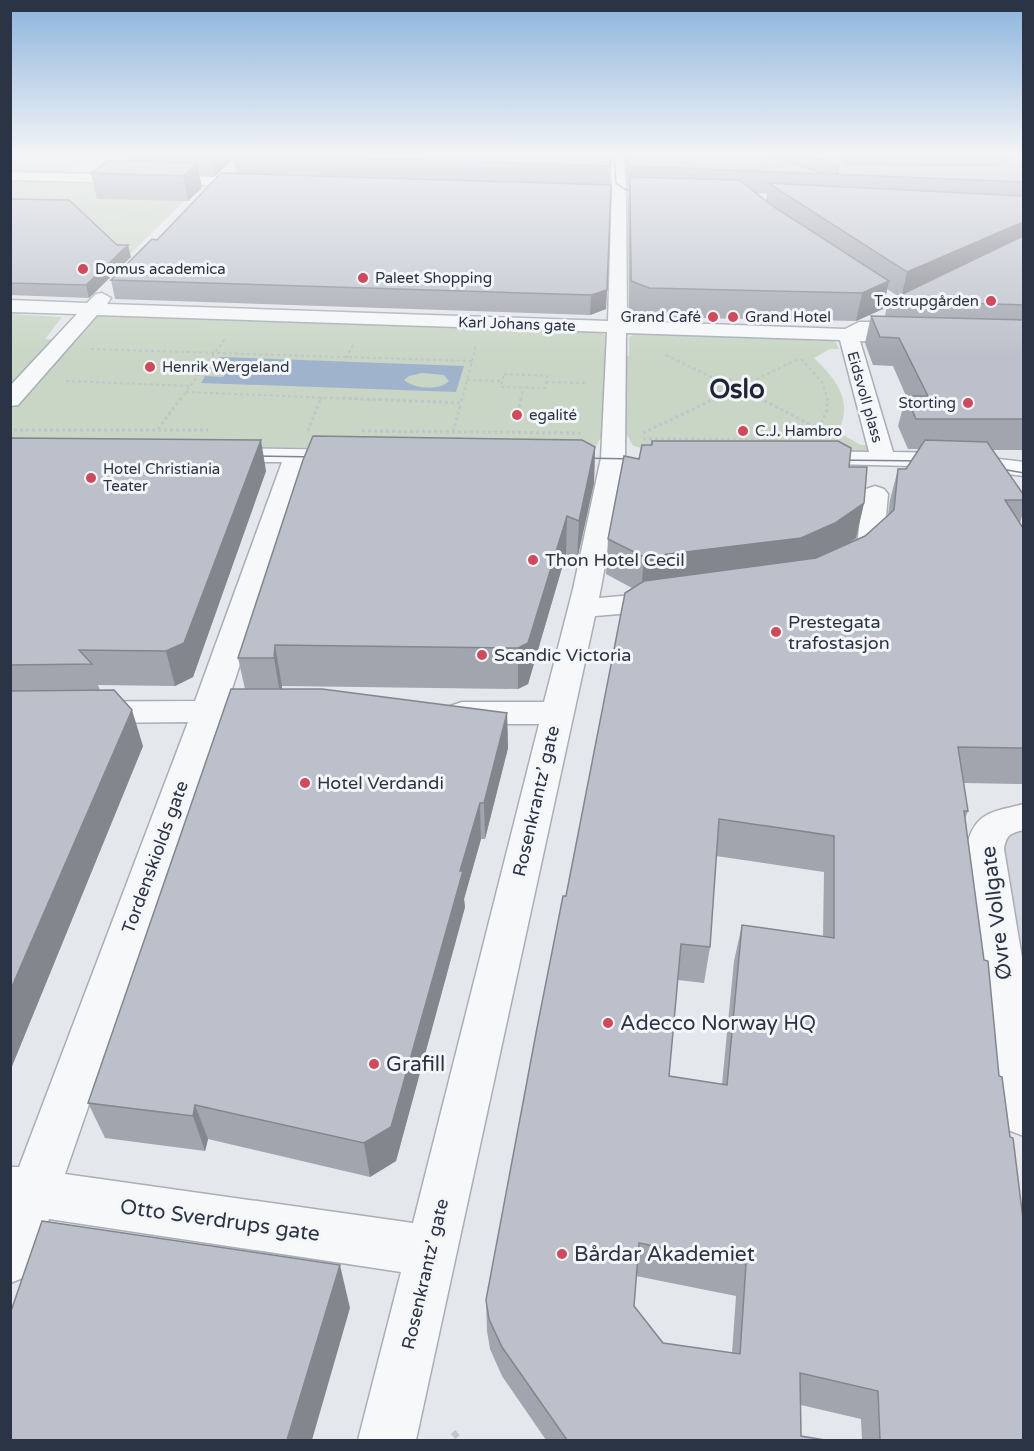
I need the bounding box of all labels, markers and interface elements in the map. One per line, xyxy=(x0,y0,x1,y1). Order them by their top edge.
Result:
place label: Domus academica xyxy=(95,260,226,278)
marker: Domus academica xyxy=(76,262,90,276)
place label: Paleet Shopping xyxy=(375,269,492,287)
marker: Paleet Shopping xyxy=(356,271,370,285)
place label: Tostrupgården xyxy=(874,292,979,310)
marker: Tostrupgården xyxy=(984,294,998,308)
place label: Grand Café xyxy=(621,308,701,326)
place label: Grand Hotel xyxy=(745,308,831,326)
marker: Grand Café xyxy=(706,310,720,324)
marker: Grand Hotel xyxy=(726,310,740,324)
street label: Karl Johans gate xyxy=(458,313,576,335)
street label: Eidsvoll plass xyxy=(843,349,887,445)
place label: Henrik Wergeland xyxy=(162,358,290,376)
marker: Henrik Wergeland xyxy=(143,360,157,374)
district label: Oslo xyxy=(709,374,765,405)
place label: Storting xyxy=(899,394,956,412)
marker: Storting xyxy=(961,396,975,410)
place label: egalité xyxy=(529,406,577,424)
marker: egalité xyxy=(510,408,524,422)
place label: C.J. Hambro xyxy=(755,422,842,440)
marker: C.J. Hambro xyxy=(736,424,750,438)
place label: Hotel Christiania Teater xyxy=(103,460,220,495)
marker: Hotel Christiania Teater xyxy=(84,471,98,485)
place label: Thon Hotel Cecil xyxy=(545,549,685,571)
marker: Thon Hotel Cecil xyxy=(526,553,540,567)
place label: Prestegata trafostasjon xyxy=(788,611,890,654)
marker: Prestegata trafostasjon xyxy=(769,625,783,639)
place label: Scandic Victoria xyxy=(494,644,631,666)
marker: Scandic Victoria xyxy=(475,648,489,662)
street label: Rosenkrantz’ gate xyxy=(508,723,564,879)
place label: Hotel Verdandi xyxy=(317,772,444,794)
marker: Hotel Verdandi xyxy=(298,776,312,790)
street label: Tordenskiolds gate xyxy=(117,778,193,936)
street label: Øvre Vollgate xyxy=(976,845,1017,981)
place label: Adecco Norway HQ xyxy=(620,1011,816,1036)
marker: Adecco Norway HQ xyxy=(601,1016,615,1030)
place label: Grafill xyxy=(386,1052,445,1077)
marker: Grafill xyxy=(367,1057,381,1071)
street label: Otto Sverdrups gate xyxy=(118,1194,322,1247)
street label: Rosenkrantz’ gate xyxy=(397,1196,453,1352)
place label: Bårdar Akademiet xyxy=(574,1242,755,1267)
marker: Bårdar Akademiet xyxy=(555,1247,569,1261)

